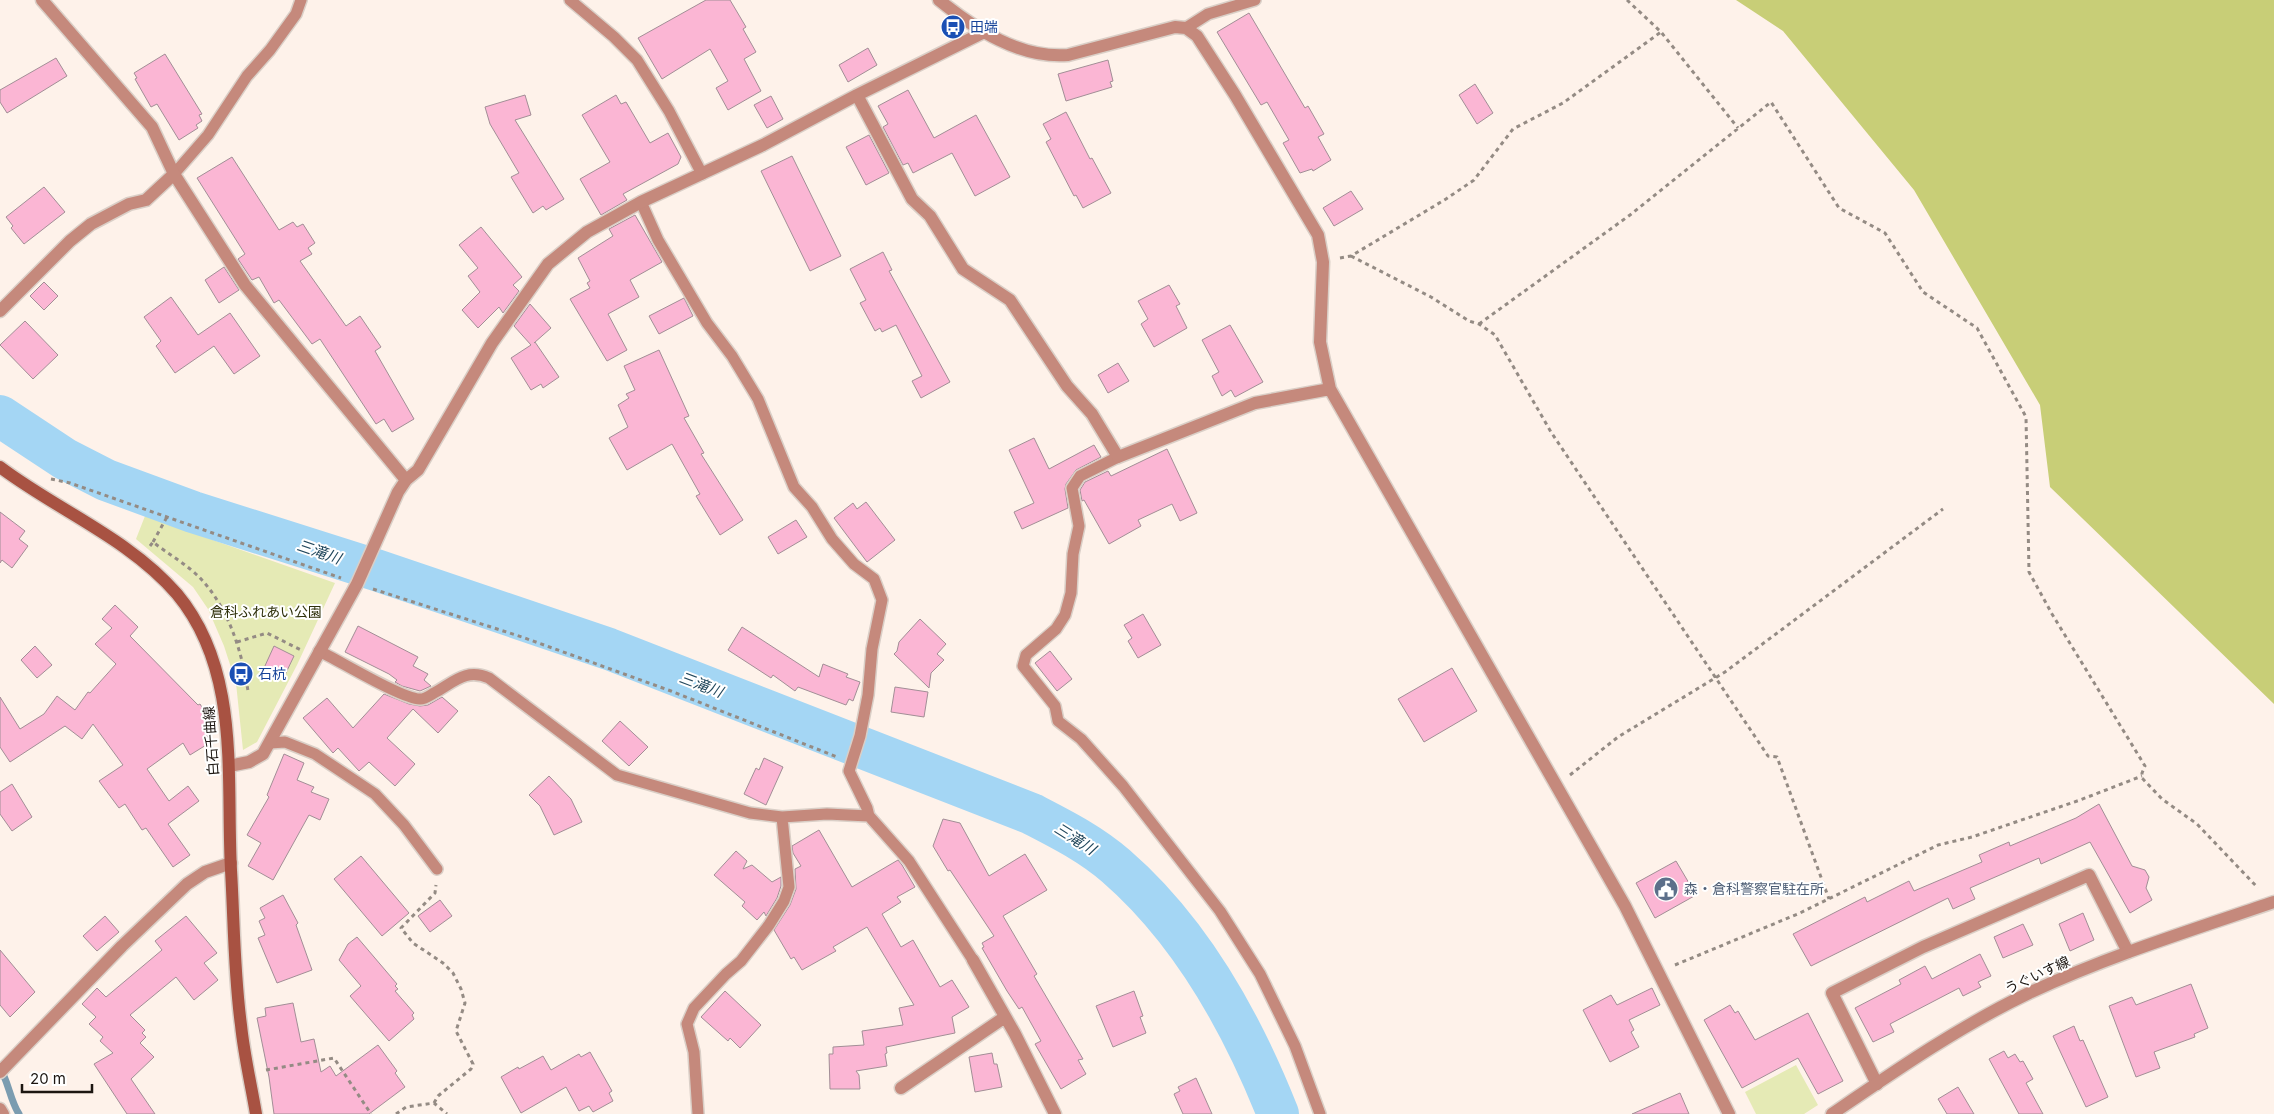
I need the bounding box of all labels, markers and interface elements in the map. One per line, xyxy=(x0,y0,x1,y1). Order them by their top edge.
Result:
bus stop icon: 田端 xyxy=(940,14,966,40)
place label: 田端 xyxy=(970,18,998,35)
water label: 三滝川 xyxy=(295,535,345,568)
park label: 倉科ふれあい公園 xyxy=(210,603,322,620)
bus stop icon: 石杭 xyxy=(228,661,254,687)
place label: 石杭 xyxy=(258,665,286,682)
water label: 三滝川 xyxy=(677,668,727,702)
street label: 白石千曲線 xyxy=(200,706,221,777)
water label: 三滝川 xyxy=(1051,819,1101,860)
public building icon: 森・倉科警察官駐在所 xyxy=(1653,876,1679,902)
place label: 森・倉科警察官駐在所 xyxy=(1684,880,1824,897)
street label: うぐいす線 xyxy=(2001,952,2072,997)
scale bar xyxy=(22,1062,92,1094)
text: 20 m xyxy=(30,1069,66,1088)

